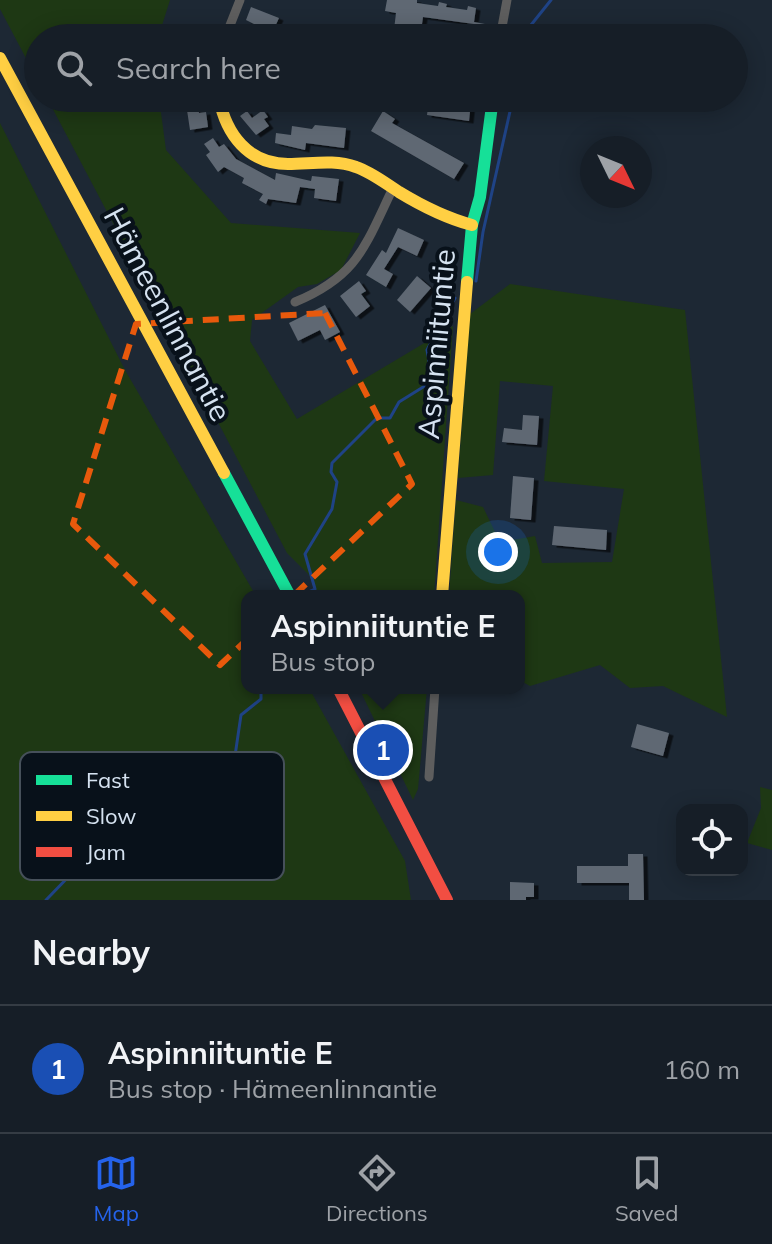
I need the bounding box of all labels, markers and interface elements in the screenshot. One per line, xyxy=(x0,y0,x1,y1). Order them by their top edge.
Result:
search box xyxy=(24,24,748,112)
icon: search xyxy=(52,46,96,90)
text: Search here xyxy=(116,49,281,87)
north arrow xyxy=(580,136,652,208)
street label: Hämeenlinnantie xyxy=(96,201,240,427)
street label: Aspinniituntie xyxy=(409,247,463,441)
your location xyxy=(478,532,518,572)
popup xyxy=(241,590,525,694)
text: Aspinniituntie E xyxy=(271,607,495,645)
text: Bus stop xyxy=(271,645,375,678)
pin: 1 xyxy=(357,720,409,780)
legend xyxy=(20,752,284,880)
text: Fast xyxy=(86,766,130,794)
text: Slow xyxy=(86,802,136,830)
map controls xyxy=(676,804,748,876)
button: locate xyxy=(676,804,748,876)
text: Jam xyxy=(86,838,126,866)
text: Nearby xyxy=(32,931,150,974)
text: Aspinniituntie E xyxy=(108,1034,333,1072)
text: 1 xyxy=(50,1053,66,1086)
text: 160 m xyxy=(664,1053,740,1086)
text: Bus stop · Hämeenlinnantie xyxy=(108,1072,437,1105)
tab: Map xyxy=(94,1151,139,1227)
tab: Directions xyxy=(326,1151,428,1227)
tab: Saved xyxy=(615,1151,678,1227)

